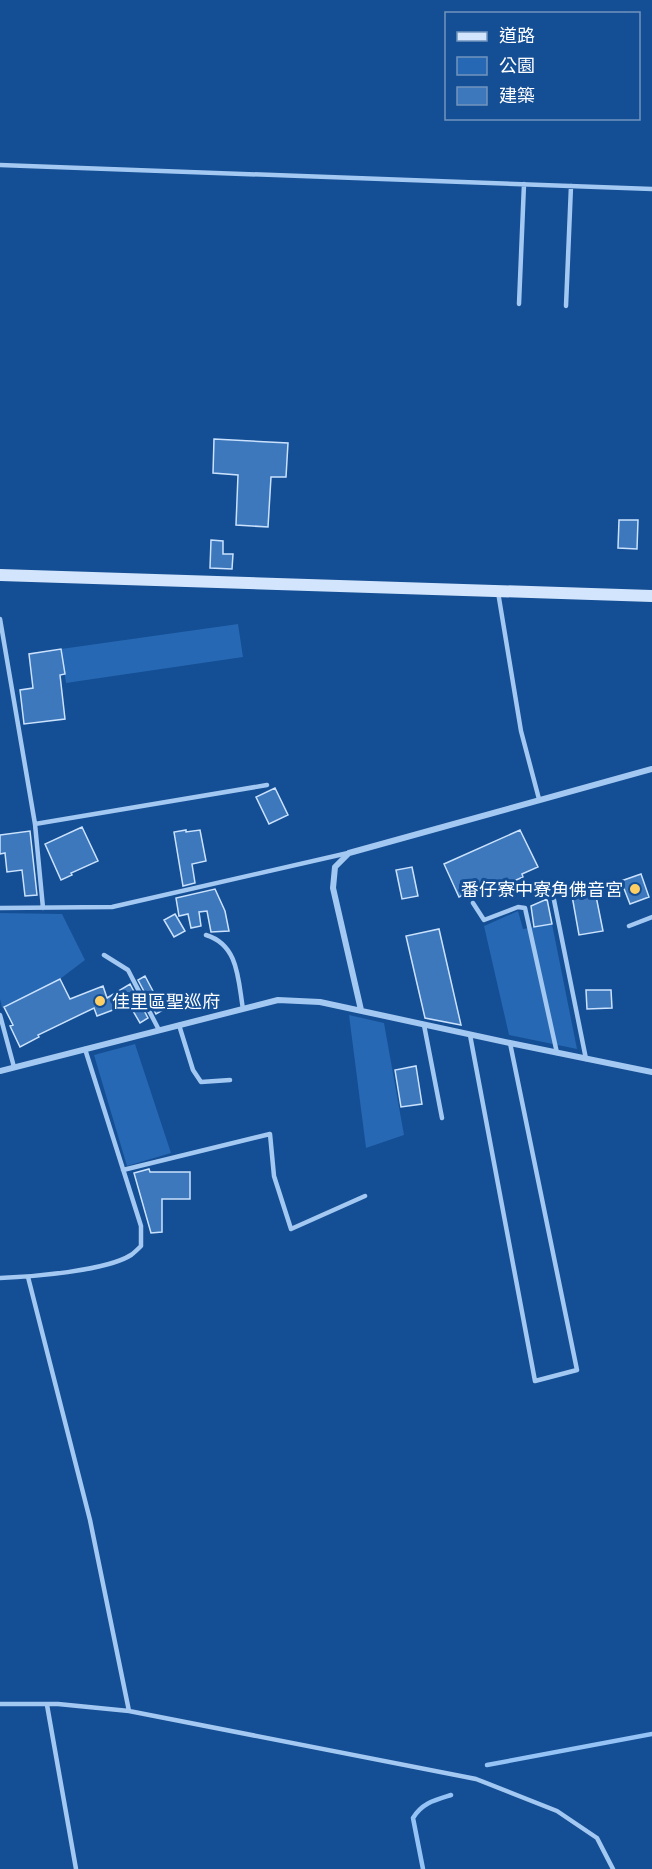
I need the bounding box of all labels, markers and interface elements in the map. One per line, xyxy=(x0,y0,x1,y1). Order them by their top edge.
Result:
legend xyxy=(445,12,640,120)
text: 道路 xyxy=(499,24,535,46)
text: 公園 xyxy=(499,54,535,76)
text: 建築 xyxy=(499,84,535,106)
place label: 番仔寮中寮角佛音宮 xyxy=(461,878,623,900)
marker: 番仔寮中寮角佛音宮 xyxy=(628,882,642,896)
place label: 佳里區聖巡府 xyxy=(112,990,220,1012)
marker: 佳里區聖巡府 xyxy=(93,994,107,1008)

